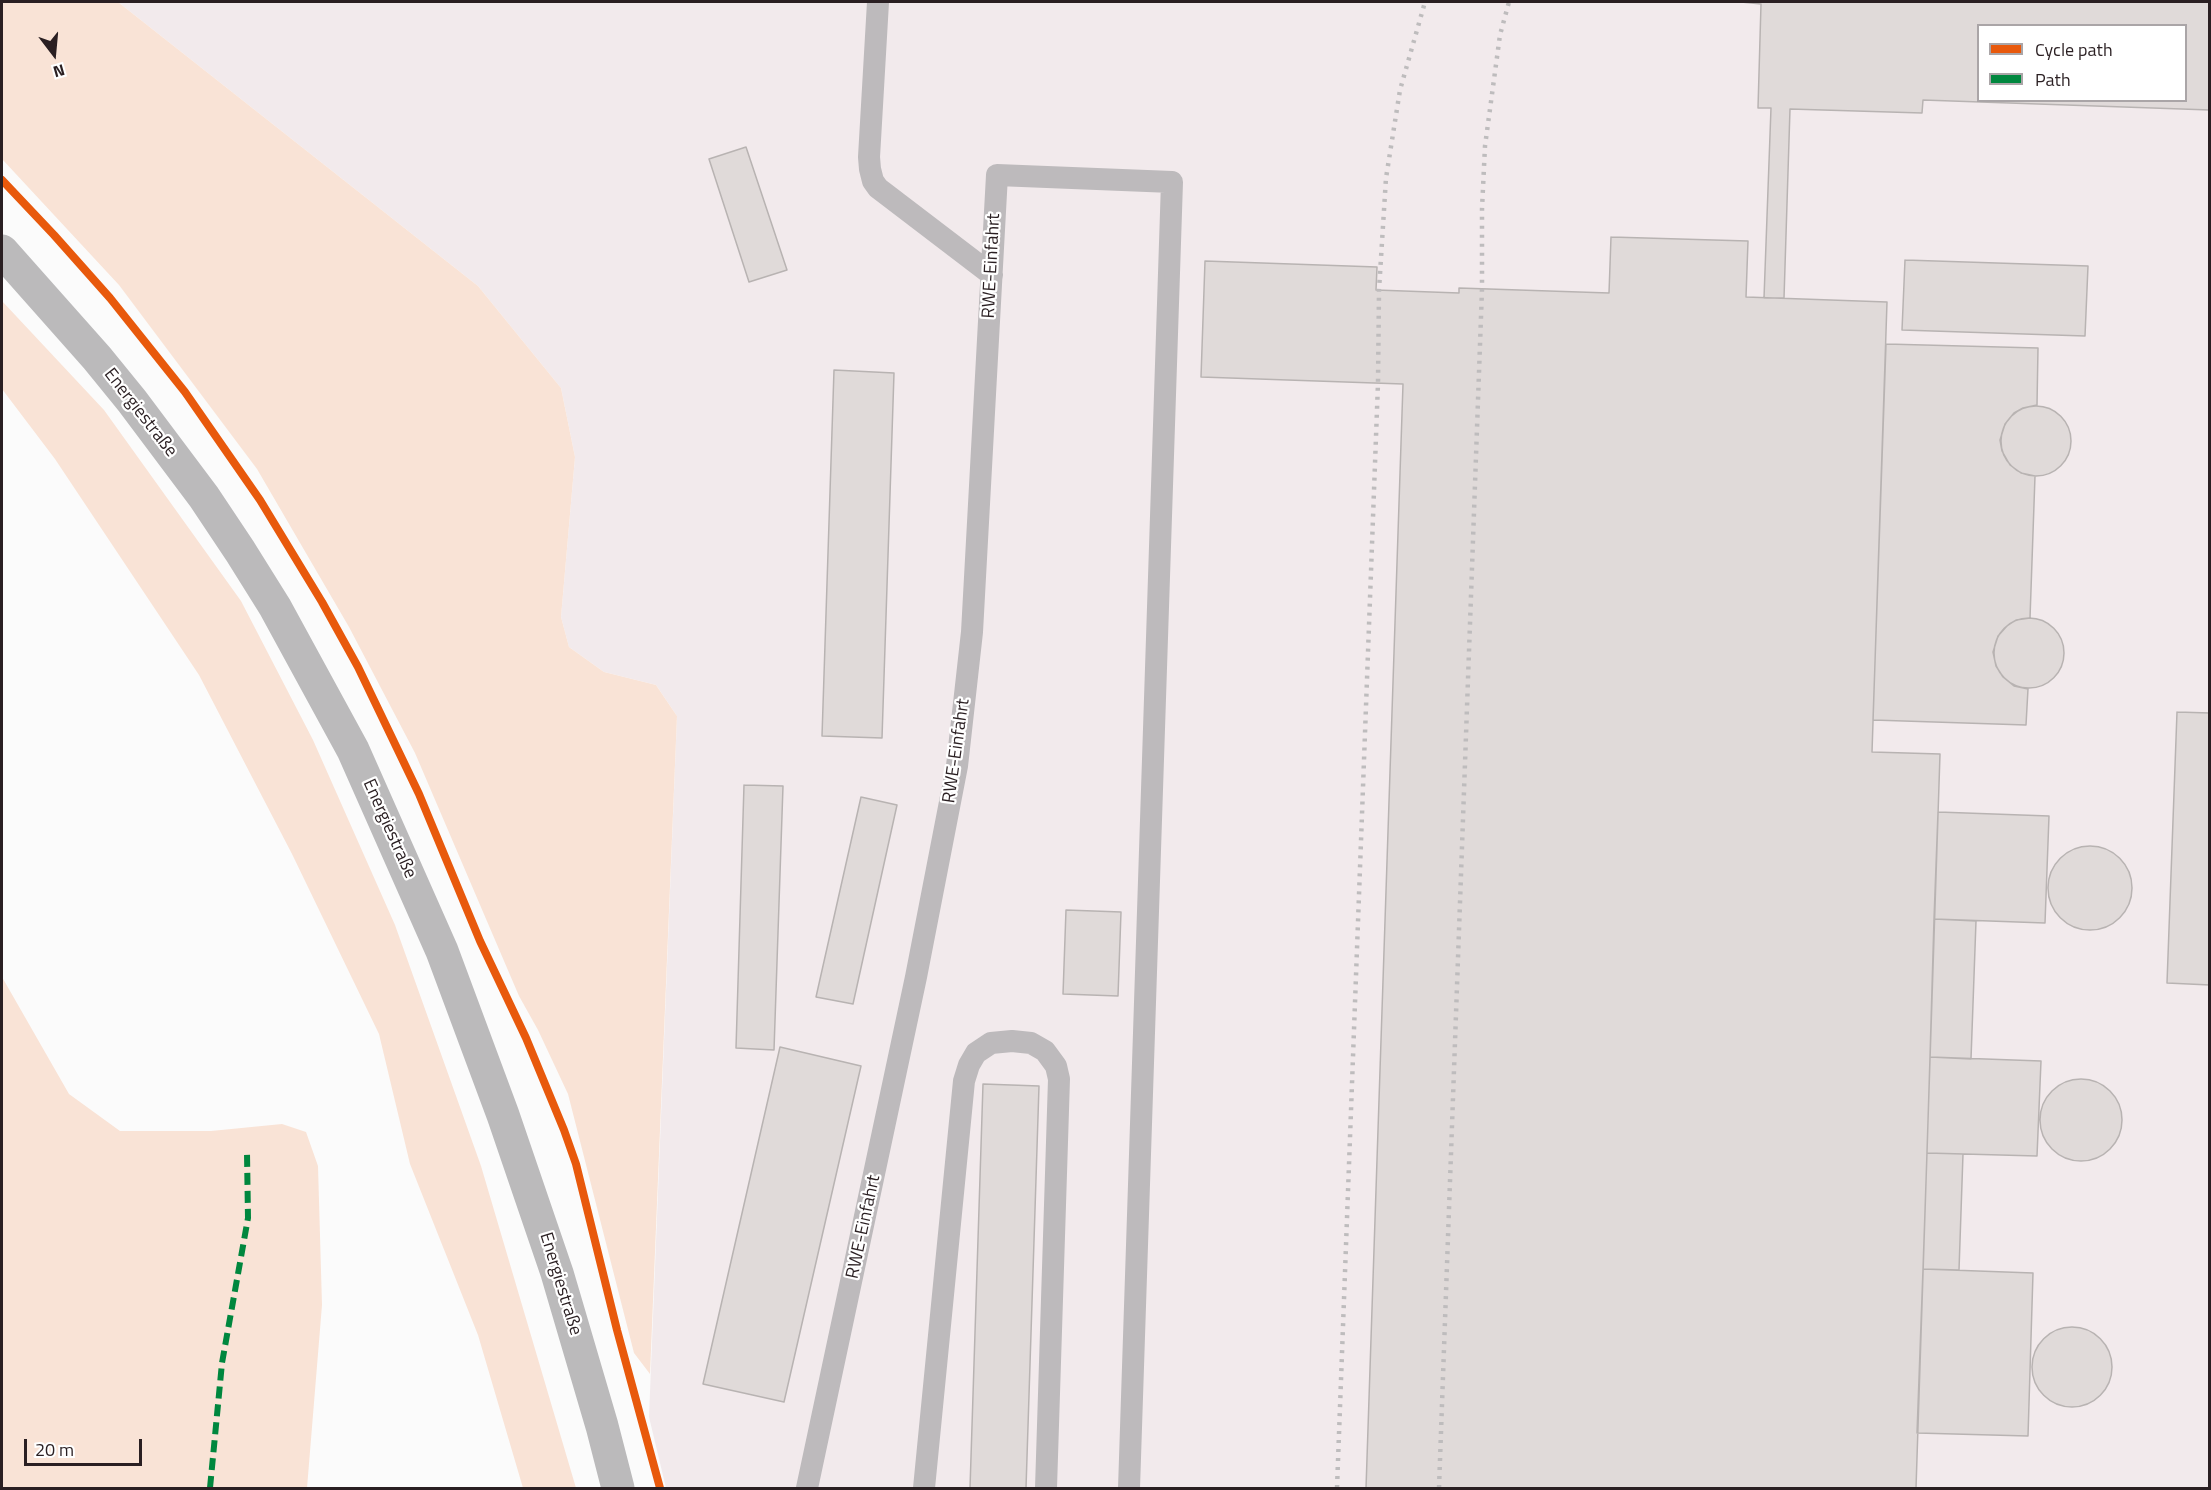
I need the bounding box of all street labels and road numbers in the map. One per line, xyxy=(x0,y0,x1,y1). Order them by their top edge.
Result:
street label: RWE-Einfahrt xyxy=(978,213,1006,319)
street label: Energiestraße xyxy=(99,364,181,462)
street label: RWE-Einfahrt xyxy=(939,697,975,805)
street label: Energiestraße xyxy=(357,776,421,882)
street label: RWE-Einfahrt xyxy=(842,1173,886,1281)
street label: Energiestraße xyxy=(534,1230,586,1338)

